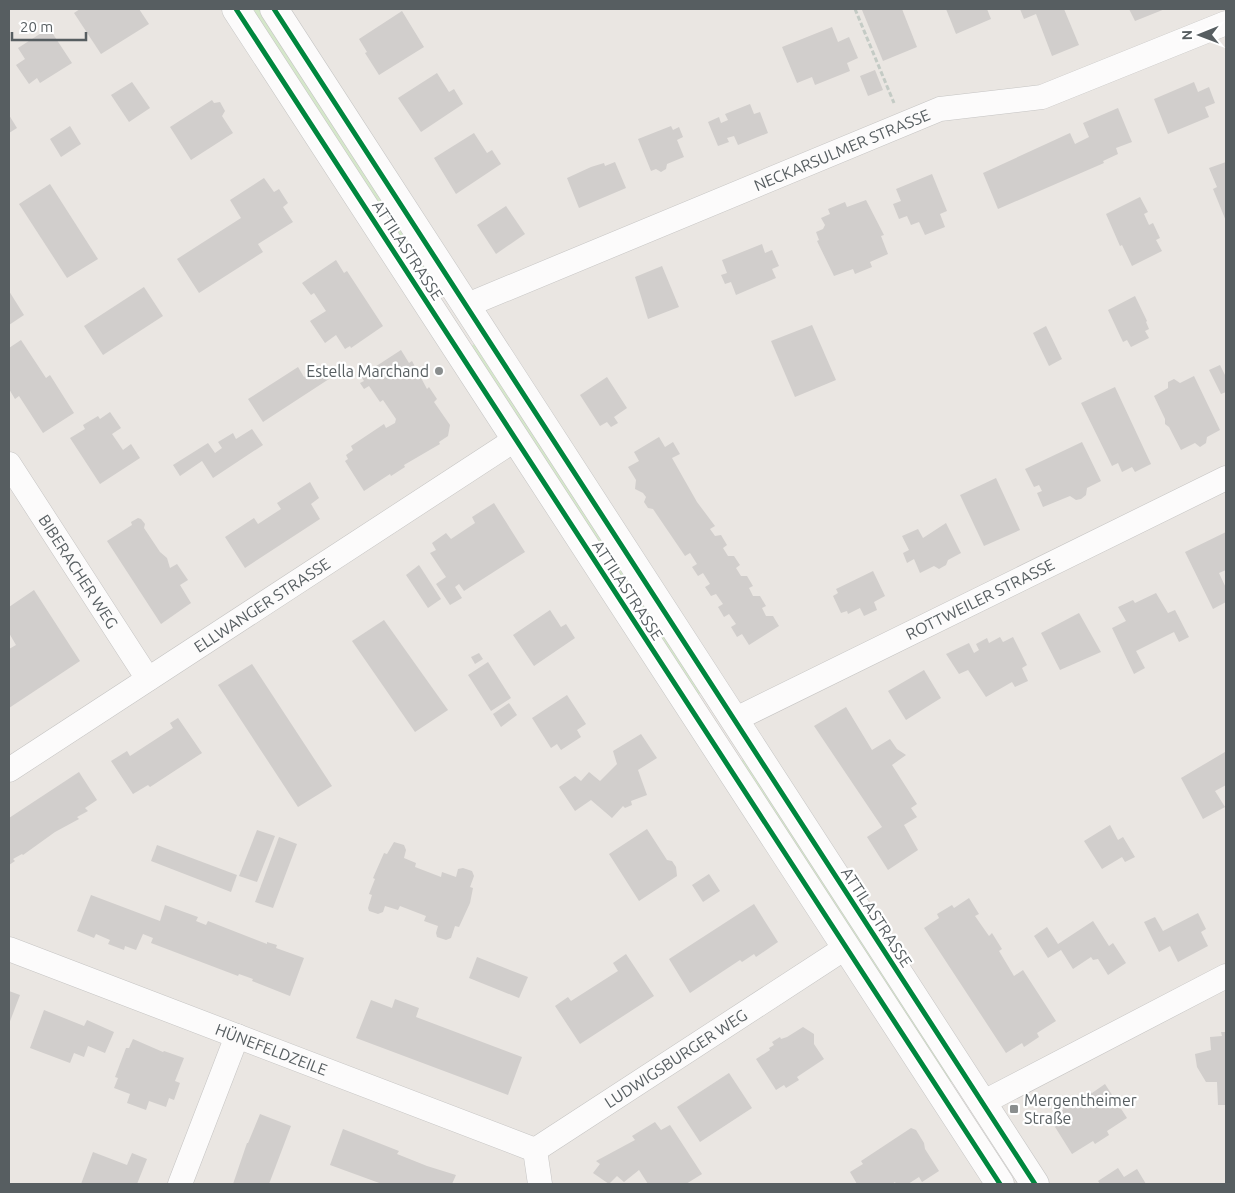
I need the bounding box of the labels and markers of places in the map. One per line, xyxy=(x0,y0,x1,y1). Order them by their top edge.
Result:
place label: Estella Marchand xyxy=(306,362,429,380)
marker: Estella Marchand xyxy=(433,365,445,377)
place label: Mergentheimer Straße xyxy=(1024,1091,1137,1127)
marker: Mergentheimer Straße xyxy=(1008,1103,1020,1115)

